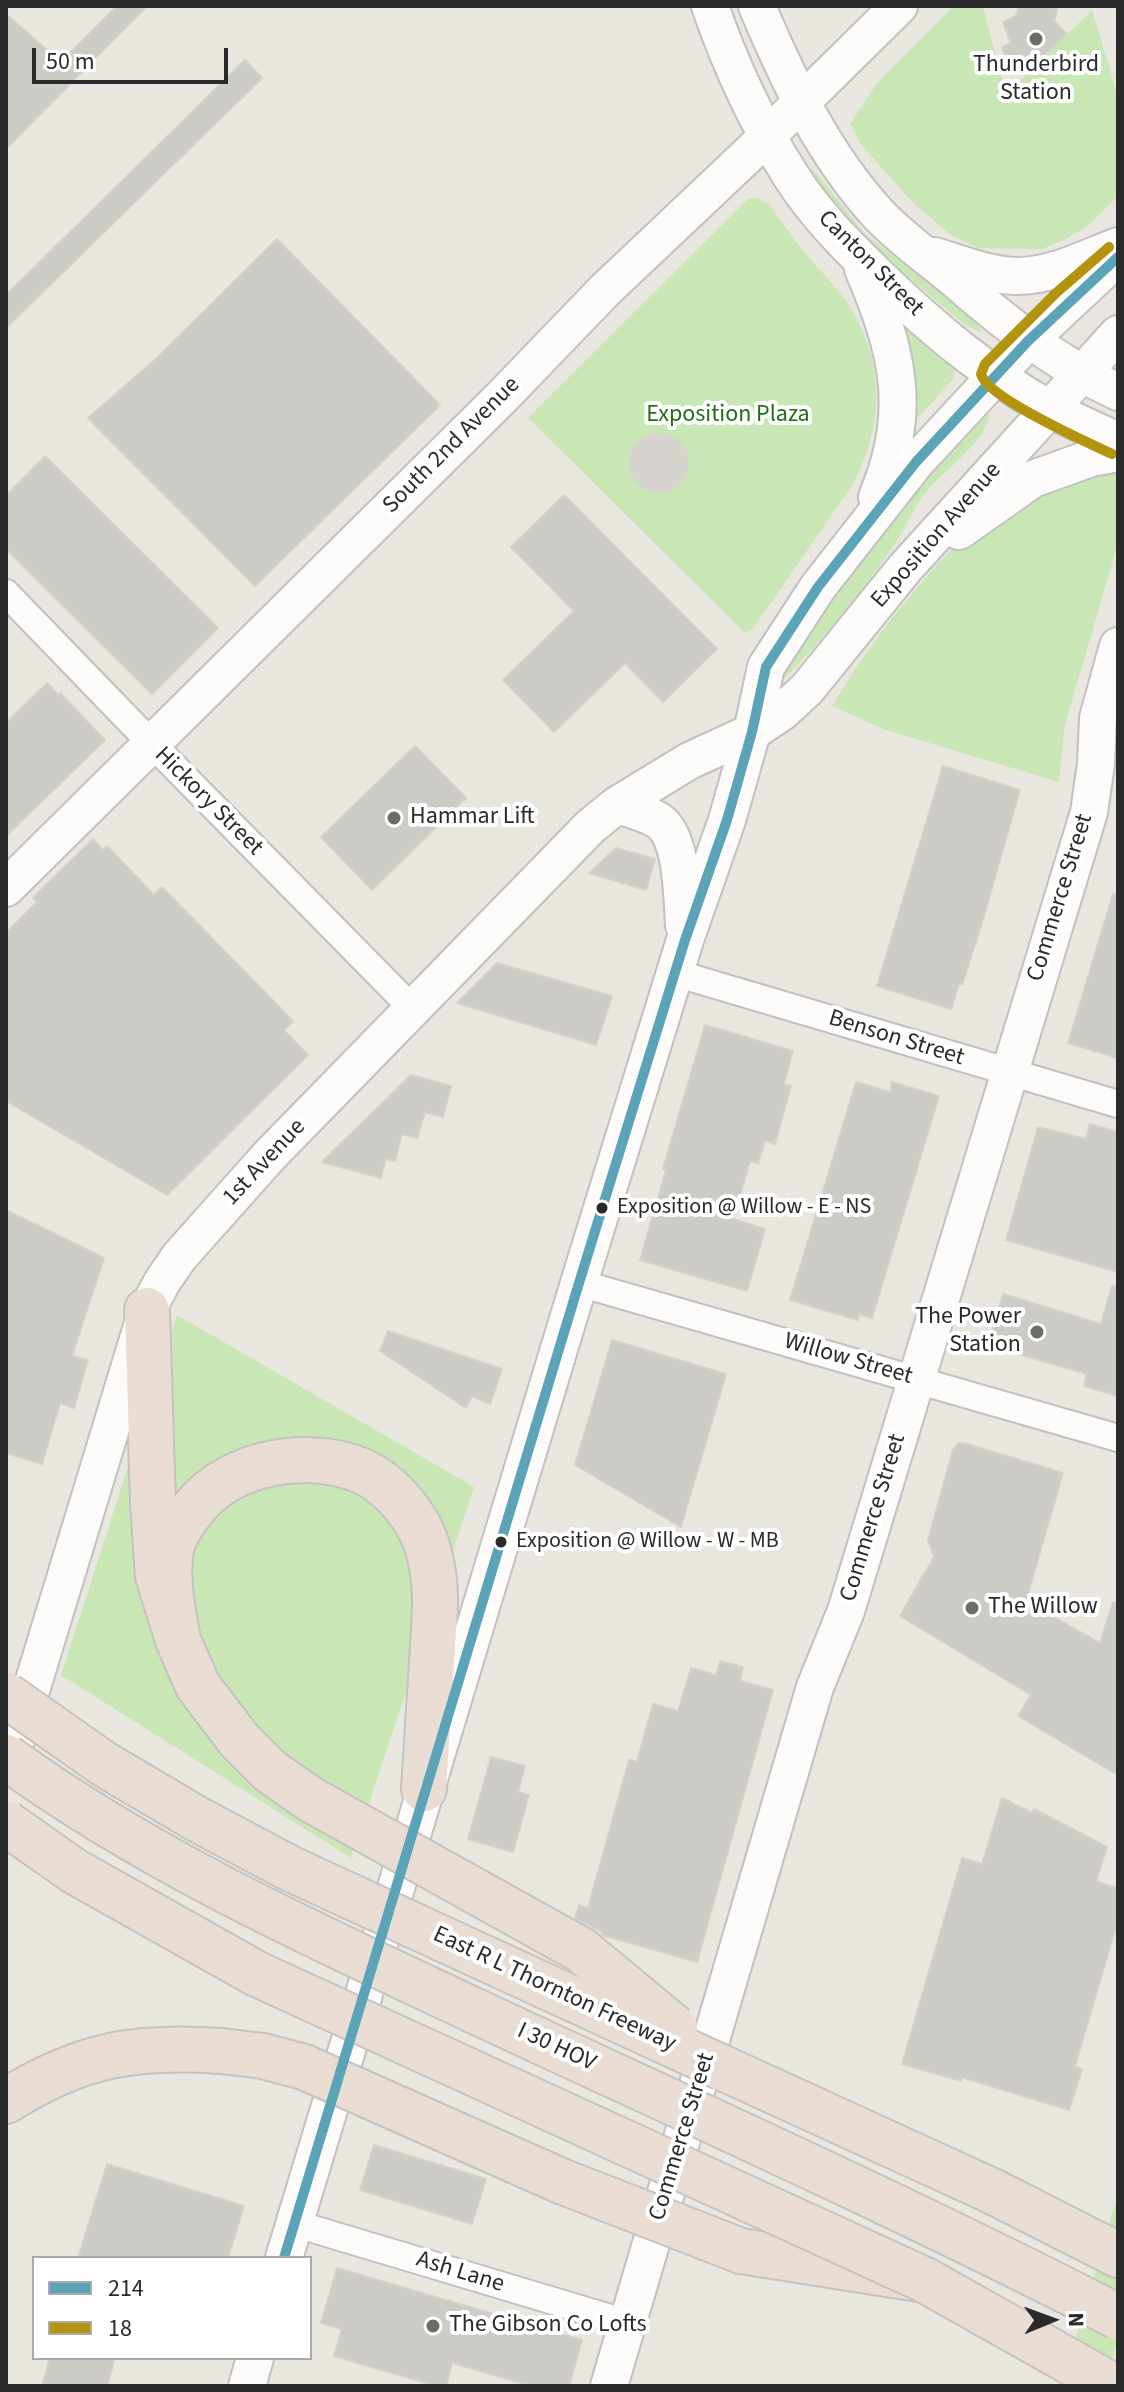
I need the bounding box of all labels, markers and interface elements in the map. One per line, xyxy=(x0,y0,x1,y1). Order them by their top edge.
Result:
marker: Thunderbird Station xyxy=(1027,30,1045,48)
scale bar xyxy=(36,32,232,82)
text: 50 m xyxy=(46,44,95,79)
place label: Thunderbird Station xyxy=(973,52,1099,108)
street label: Canton Street xyxy=(811,205,929,323)
street label: South 2nd Avenue xyxy=(377,371,527,521)
park label: Exposition Plaza xyxy=(646,402,810,430)
street label: Exposition Avenue xyxy=(866,457,1008,615)
street label: Hickory Street xyxy=(148,742,268,862)
place label: Hammar Lift xyxy=(410,804,535,832)
marker: Hammar Lift xyxy=(385,809,403,827)
street label: Commerce Street xyxy=(1022,811,1100,985)
street label: Benson Street xyxy=(825,1005,967,1073)
street label: 1st Avenue xyxy=(218,1114,312,1212)
place label: Exposition @ Willow - E - NS xyxy=(617,1195,871,1221)
marker: Exposition @ Willow - E - NS xyxy=(594,1200,610,1216)
place label: The Power Station xyxy=(915,1304,1021,1360)
marker: The Power Station xyxy=(1028,1323,1046,1341)
street label: Willow Street xyxy=(781,1328,915,1392)
street label: Commerce Street xyxy=(835,1431,913,1605)
place label: Exposition @ Willow - W - MB xyxy=(516,1529,779,1555)
marker: Exposition @ Willow - W - MB xyxy=(493,1534,509,1550)
place label: The Willow xyxy=(988,1594,1098,1622)
marker: The Willow xyxy=(963,1599,981,1617)
street label: East R L Thornton Freeway xyxy=(428,1921,680,2059)
street label: I 30 HOV xyxy=(512,2017,600,2079)
street label: Commerce Street xyxy=(644,2050,722,2224)
street label: Ash Lane xyxy=(413,2246,507,2300)
legend xyxy=(32,2256,312,2360)
text: 214 xyxy=(108,2271,144,2306)
north arrow xyxy=(1012,2280,1092,2360)
text: 18 xyxy=(108,2311,132,2346)
place label: The Gibson Co Lofts xyxy=(449,2312,646,2340)
text: N xyxy=(1060,2312,1092,2327)
marker: The Gibson Co Lofts xyxy=(424,2317,442,2335)

